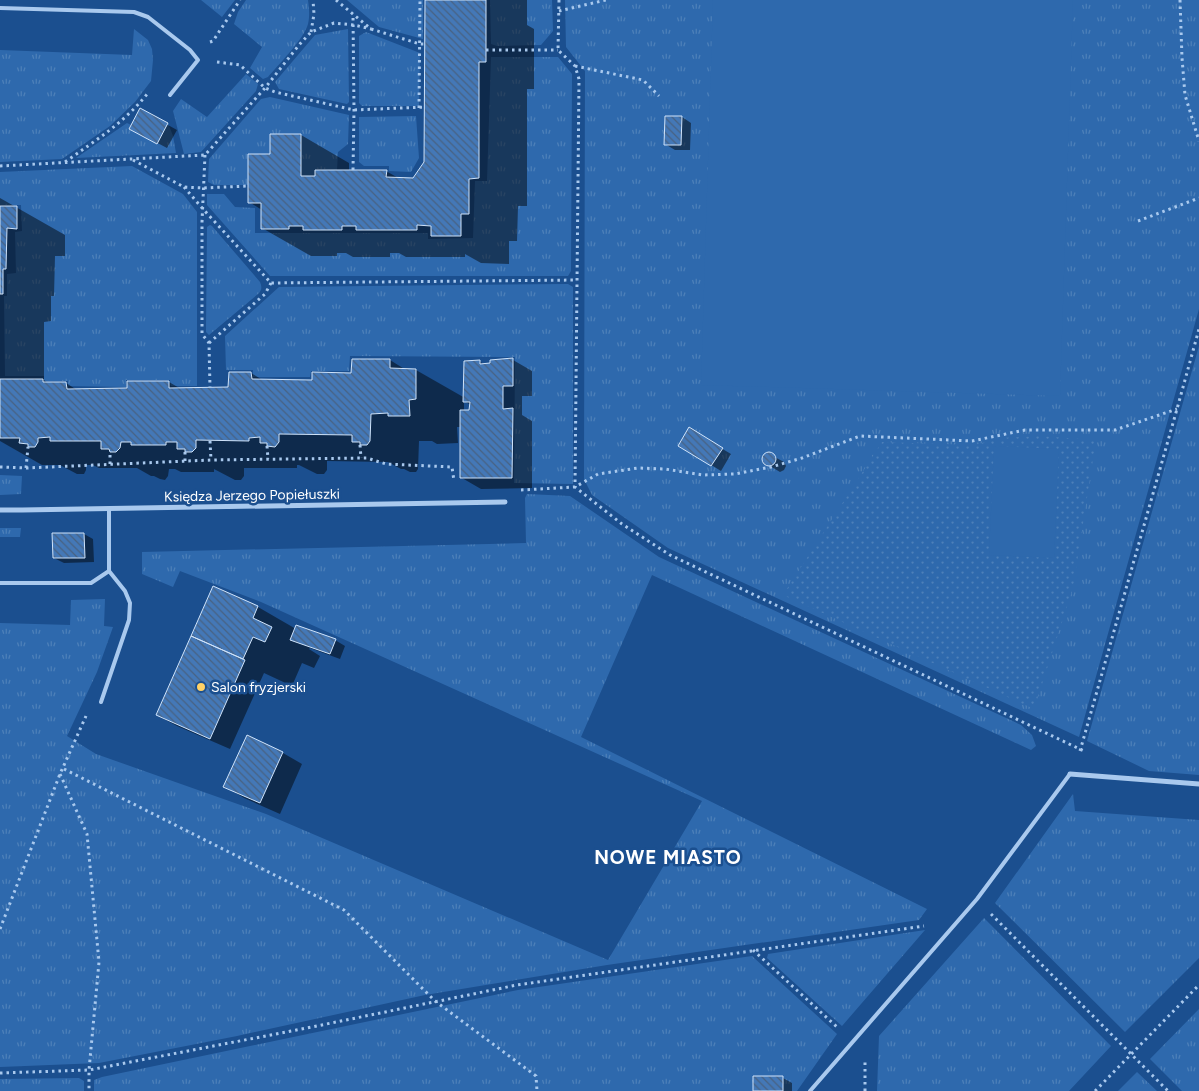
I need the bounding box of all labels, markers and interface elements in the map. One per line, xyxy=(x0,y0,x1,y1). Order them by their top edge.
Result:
street label: Księdza Jerzego Popiełuszki xyxy=(164,485,340,506)
place label: Salon fryzjerski xyxy=(211,679,306,696)
marker: Salon fryzjerski xyxy=(195,681,207,693)
district label: NOWE MIASTO xyxy=(594,846,742,869)

